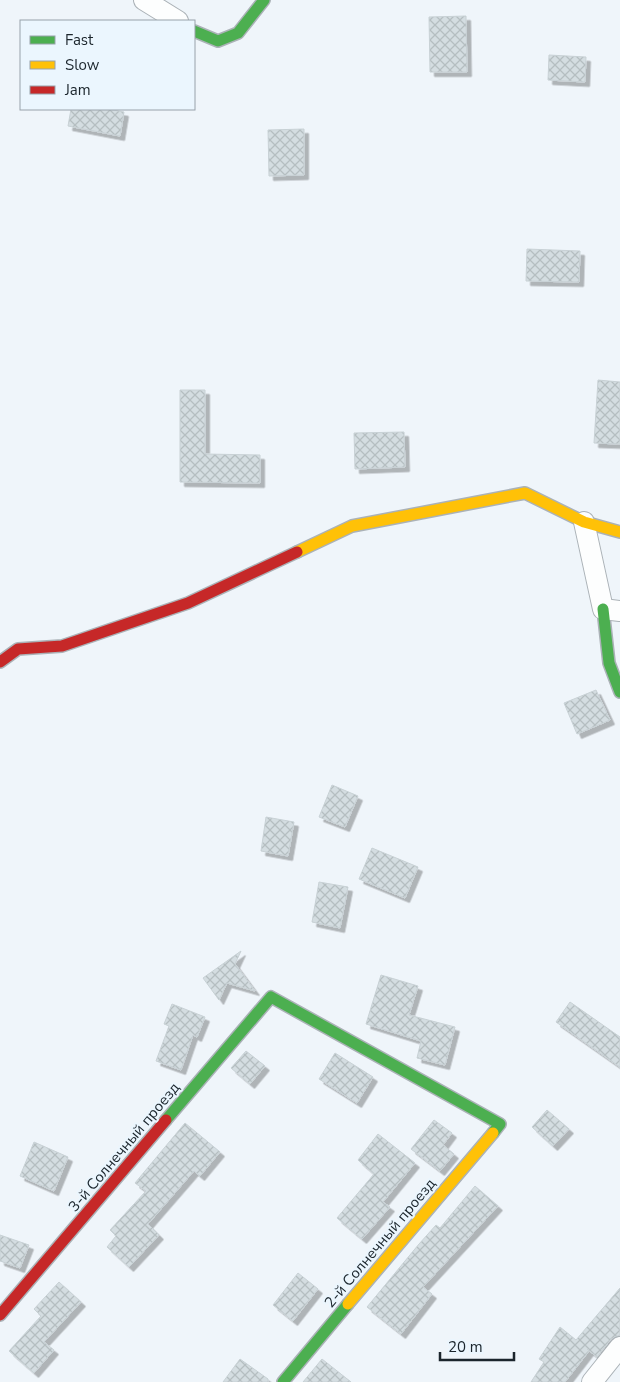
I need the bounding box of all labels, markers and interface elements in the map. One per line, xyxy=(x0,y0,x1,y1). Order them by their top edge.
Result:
legend xyxy=(20,20,195,110)
text: Fast xyxy=(65,30,94,50)
text: Slow xyxy=(65,55,100,75)
text: Jam xyxy=(64,80,91,100)
street label: 3-й Солнечный проезд xyxy=(64,1078,184,1216)
street label: 2-й Солнечный проезд xyxy=(320,1174,440,1312)
scale bar xyxy=(440,1330,514,1362)
text: 20 m xyxy=(448,1337,483,1357)

